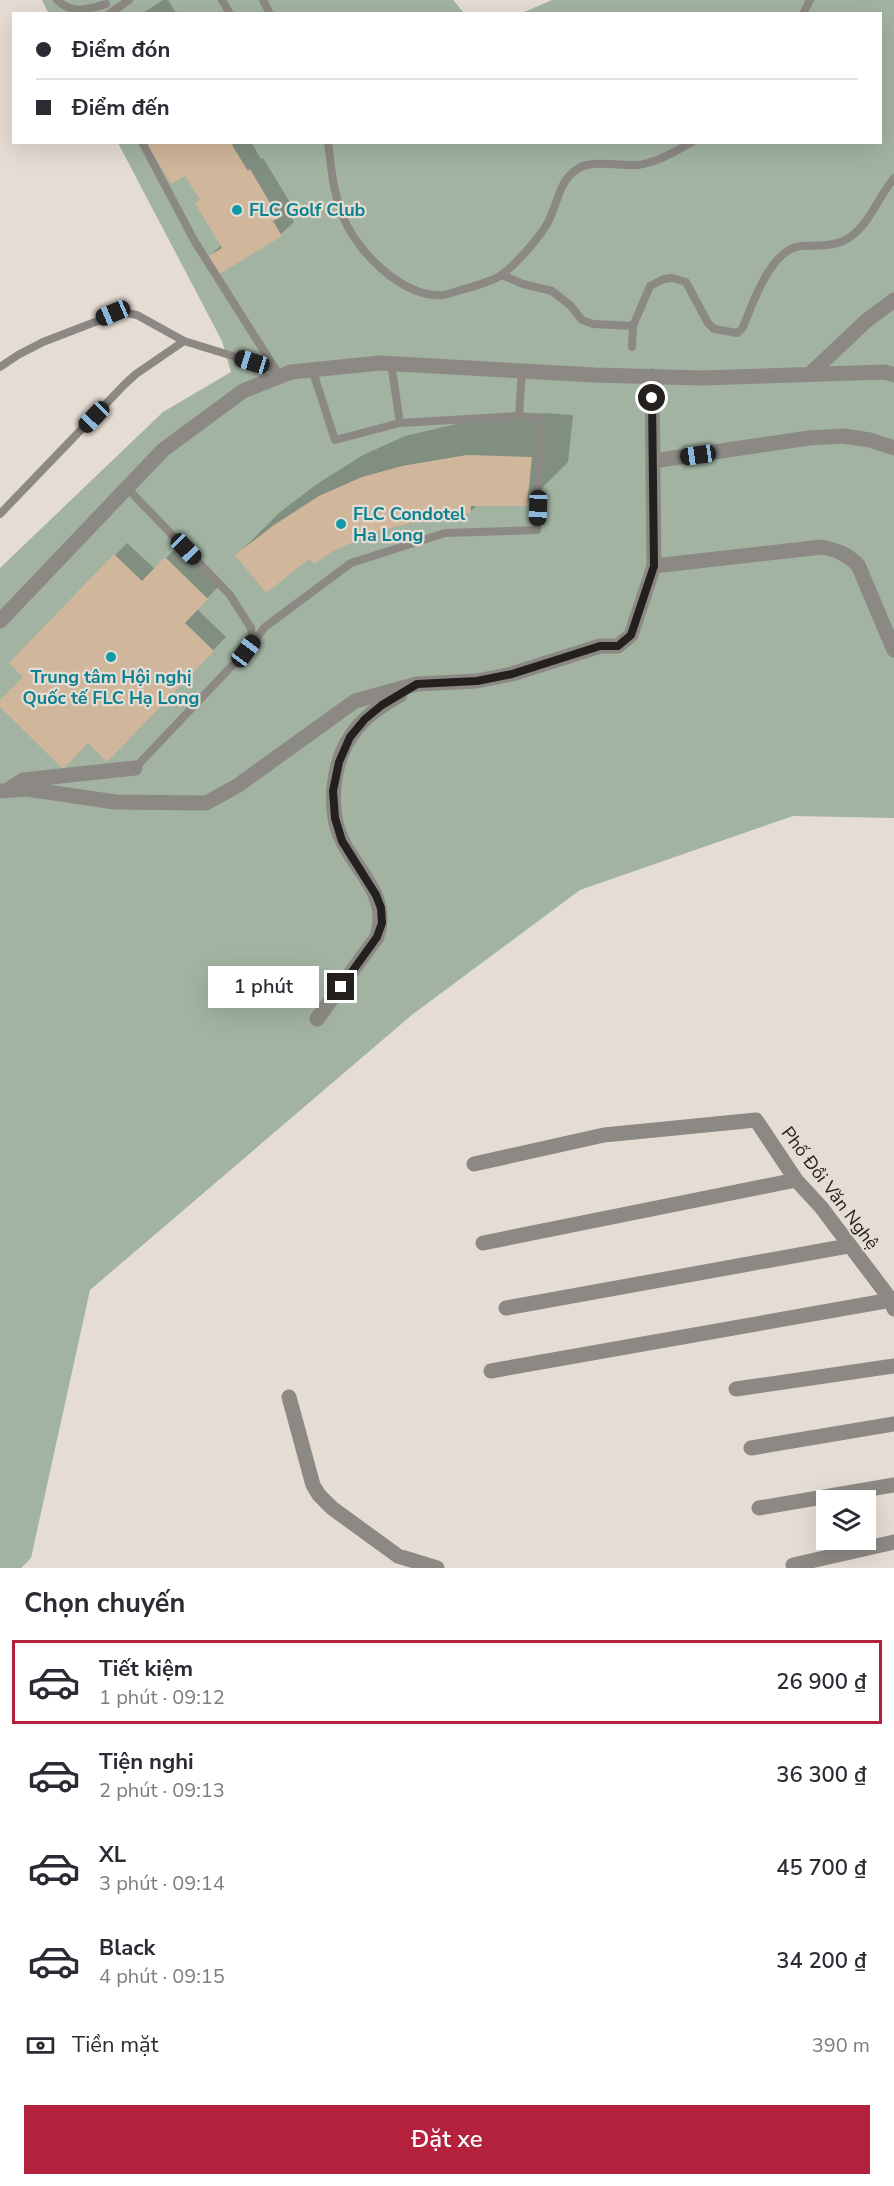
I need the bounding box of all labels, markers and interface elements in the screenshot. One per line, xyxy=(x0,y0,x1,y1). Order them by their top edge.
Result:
text: Điểm đón xyxy=(72,35,170,65)
text: Điểm đến xyxy=(72,93,170,123)
place label: FLC Golf Club xyxy=(249,198,366,222)
marker: FLC Golf Club xyxy=(230,203,244,217)
car xyxy=(93,298,133,328)
car xyxy=(232,348,272,376)
route start xyxy=(638,384,665,411)
car xyxy=(75,398,113,436)
car xyxy=(679,444,717,466)
car xyxy=(528,490,548,526)
place label: FLC Condotel Ha Long xyxy=(353,502,466,547)
marker: FLC Condotel Ha Long xyxy=(334,517,348,531)
car xyxy=(167,530,205,568)
car xyxy=(228,631,264,671)
marker: Trung tâm Hội nghị Quốc tế FLC Hạ Long xyxy=(104,650,118,664)
place label: Trung tâm Hội nghị Quốc tế FLC Hạ Long xyxy=(23,665,199,710)
callout: 1 phút xyxy=(209,966,320,1008)
text: 1 phút xyxy=(234,973,293,1000)
route end xyxy=(327,973,354,1000)
street label: Phố Đồi Văn Nghệ xyxy=(776,1122,884,1254)
map controls xyxy=(816,1490,876,1550)
button: layers xyxy=(816,1490,876,1550)
text: Chọn chuyến xyxy=(24,1585,185,1622)
text: Tiết kiệm xyxy=(99,1654,193,1684)
icon: car xyxy=(27,1655,81,1709)
text: 26 900 ₫ xyxy=(776,1667,867,1697)
text: 1 phút · 09:12 xyxy=(99,1684,225,1711)
text: Tiện nghi xyxy=(99,1747,194,1777)
icon: car xyxy=(27,1748,81,1802)
text: 36 300 ₫ xyxy=(776,1760,867,1790)
text: 2 phút · 09:13 xyxy=(99,1777,225,1804)
text: XL xyxy=(99,1840,126,1870)
icon: car xyxy=(27,1841,81,1895)
text: 45 700 ₫ xyxy=(776,1853,867,1883)
text: 3 phút · 09:14 xyxy=(99,1870,225,1897)
text: Black xyxy=(99,1933,155,1963)
icon: car xyxy=(27,1934,81,1988)
text: 34 200 ₫ xyxy=(776,1946,867,1976)
text: 4 phút · 09:15 xyxy=(99,1963,225,1990)
icon: cash xyxy=(24,2029,57,2062)
text: Tiền mặt xyxy=(72,2030,158,2060)
text: 390 m xyxy=(812,2032,870,2059)
button: Đặt xe xyxy=(24,2105,870,2174)

